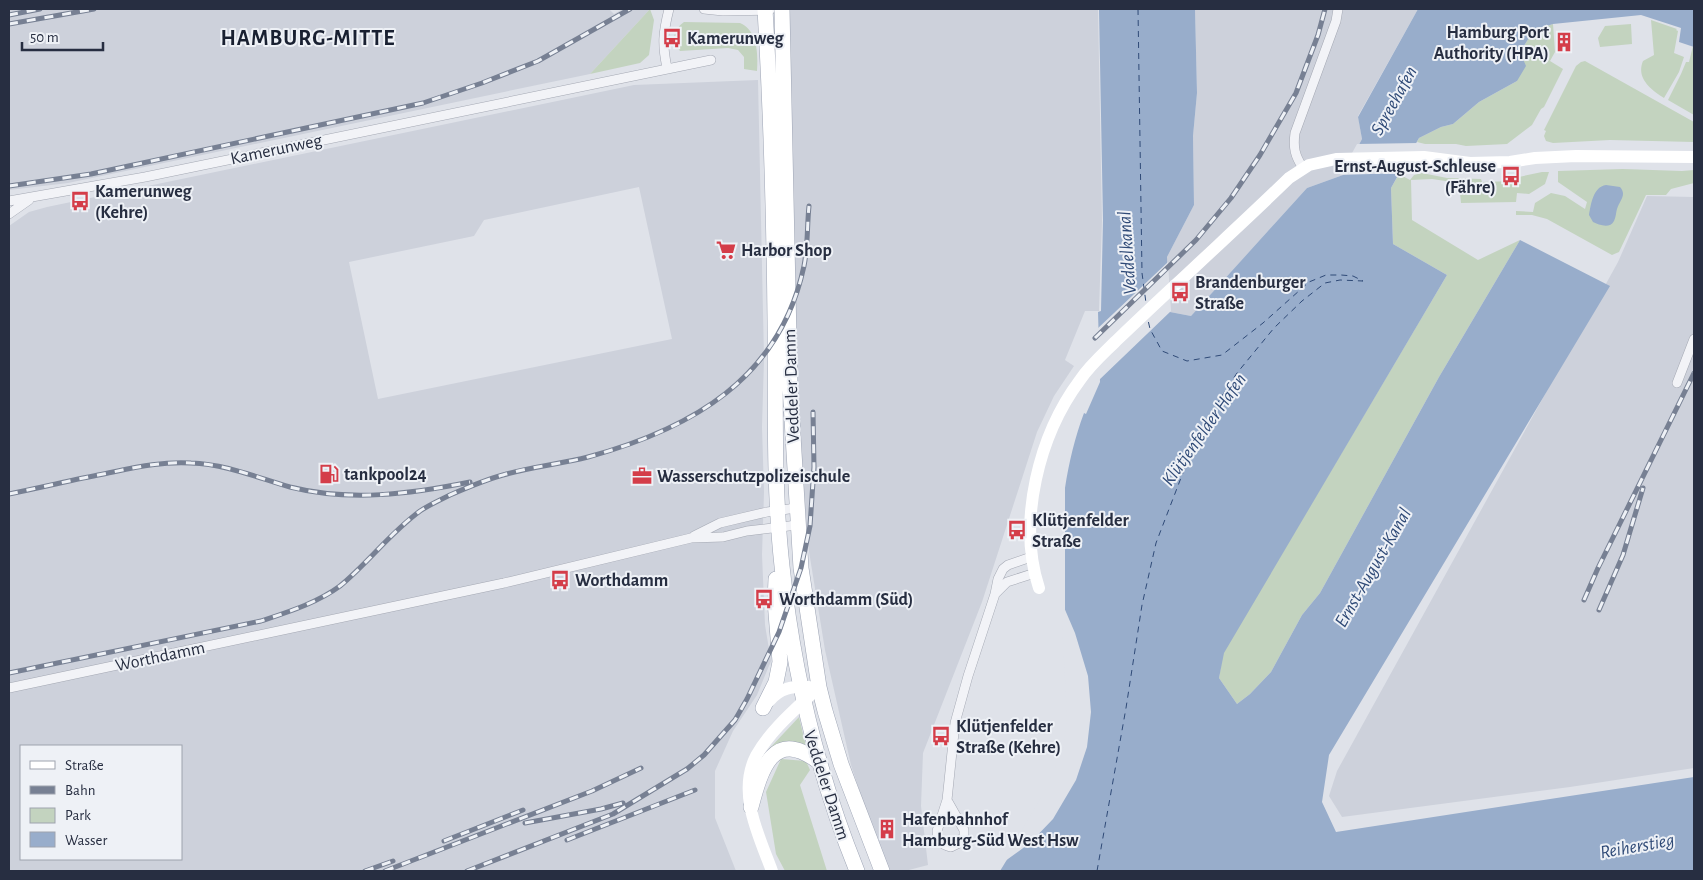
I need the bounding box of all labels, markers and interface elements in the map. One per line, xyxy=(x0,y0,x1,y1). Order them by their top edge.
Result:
scale bar xyxy=(22,20,104,52)
place label: Hamburg Port Authority (HPA) xyxy=(1434,24,1549,63)
district label: HAMBURG-MITTE xyxy=(221,27,395,49)
bus stop icon: Kamerunweg xyxy=(661,27,683,49)
text: 50 m xyxy=(30,30,59,45)
place label: Kamerunweg xyxy=(687,30,784,48)
building icon: Hamburg Port Authority (HPA) xyxy=(1553,31,1575,53)
water label: Spreehafen xyxy=(1368,63,1421,138)
street label: Kamerunweg xyxy=(229,131,324,168)
place label: Ernst-August-Schleuse (Fähre) xyxy=(1334,158,1496,197)
bus stop icon: Ernst-August-Schleuse (Fähre) xyxy=(1500,165,1522,187)
place label: Kamerunweg (Kehre) xyxy=(95,183,192,222)
bus stop icon: Kamerunweg (Kehre) xyxy=(69,190,91,212)
water label: Veddelkanal xyxy=(1115,210,1140,295)
supermarket icon: Harbor Shop xyxy=(715,239,737,261)
place label: Harbor Shop xyxy=(741,242,832,260)
place label: Brandenburger Straße xyxy=(1195,274,1306,313)
bus stop icon: Brandenburger Straße xyxy=(1169,281,1191,303)
street label: Veddeler Damm xyxy=(781,328,803,444)
water label: Klütjenfelder Hafen xyxy=(1158,370,1250,490)
fuel station icon: tankpool24 xyxy=(318,463,340,485)
office icon: Wasserschutzpolizeischule xyxy=(631,465,653,487)
place label: tankpool24 xyxy=(344,466,426,484)
place label: Wasserschutzpolizeischule xyxy=(657,468,850,486)
water label: Ernst-August-Kanal xyxy=(1332,505,1415,631)
place label: Klütjenfelder Straße xyxy=(1032,512,1130,551)
bus stop icon: Klütjenfelder Straße xyxy=(1006,519,1028,541)
bus stop icon: Worthdamm xyxy=(549,569,571,591)
place label: Worthdamm xyxy=(575,572,668,590)
bus stop icon: Worthdamm (Süd) xyxy=(753,588,775,610)
place label: Worthdamm (Süd) xyxy=(779,591,913,609)
street label: Worthdamm xyxy=(114,639,207,675)
place label: Klütjenfelder Straße (Kehre) xyxy=(956,718,1061,757)
bus stop icon: Klütjenfelder Straße (Kehre) xyxy=(930,725,952,747)
street label: Veddeler Damm xyxy=(800,728,852,843)
legend xyxy=(20,745,182,860)
text: Straße xyxy=(65,758,104,773)
text: Bahn xyxy=(65,783,95,798)
text: Park xyxy=(65,808,91,823)
place label: Hafenbahnhof Hamburg-Süd West Hsw xyxy=(902,811,1079,850)
building icon: Hafenbahnhof Hamburg-Süd West Hsw xyxy=(876,818,898,840)
water label: Reiherstieg xyxy=(1599,831,1676,862)
text: Wasser xyxy=(65,833,108,848)

